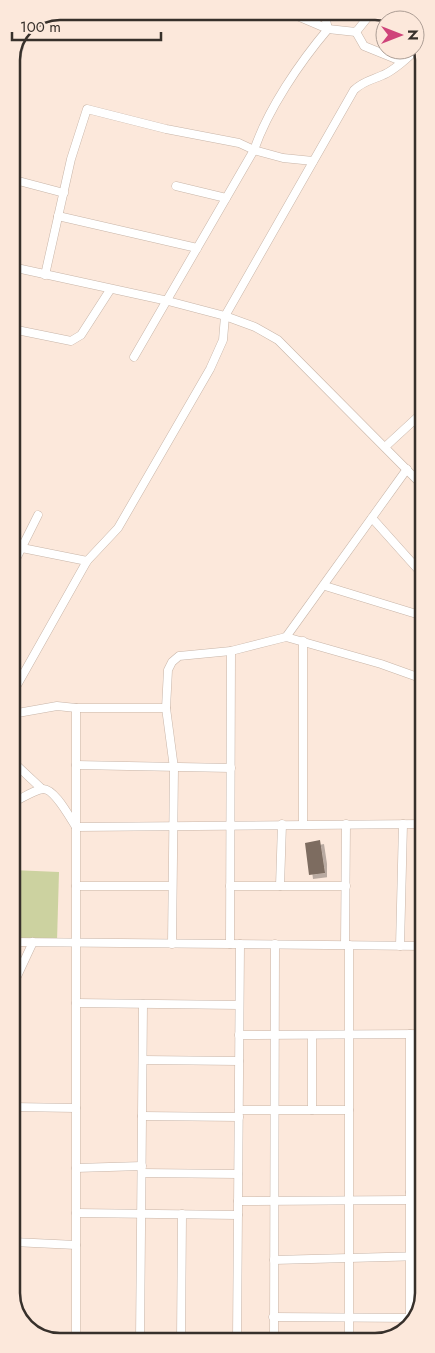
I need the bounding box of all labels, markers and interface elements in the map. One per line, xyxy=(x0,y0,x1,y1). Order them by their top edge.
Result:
scale bar xyxy=(12,10,161,42)
north arrow xyxy=(375,10,425,60)
text: 100 m xyxy=(20,16,61,38)
text: N xyxy=(403,29,423,41)

